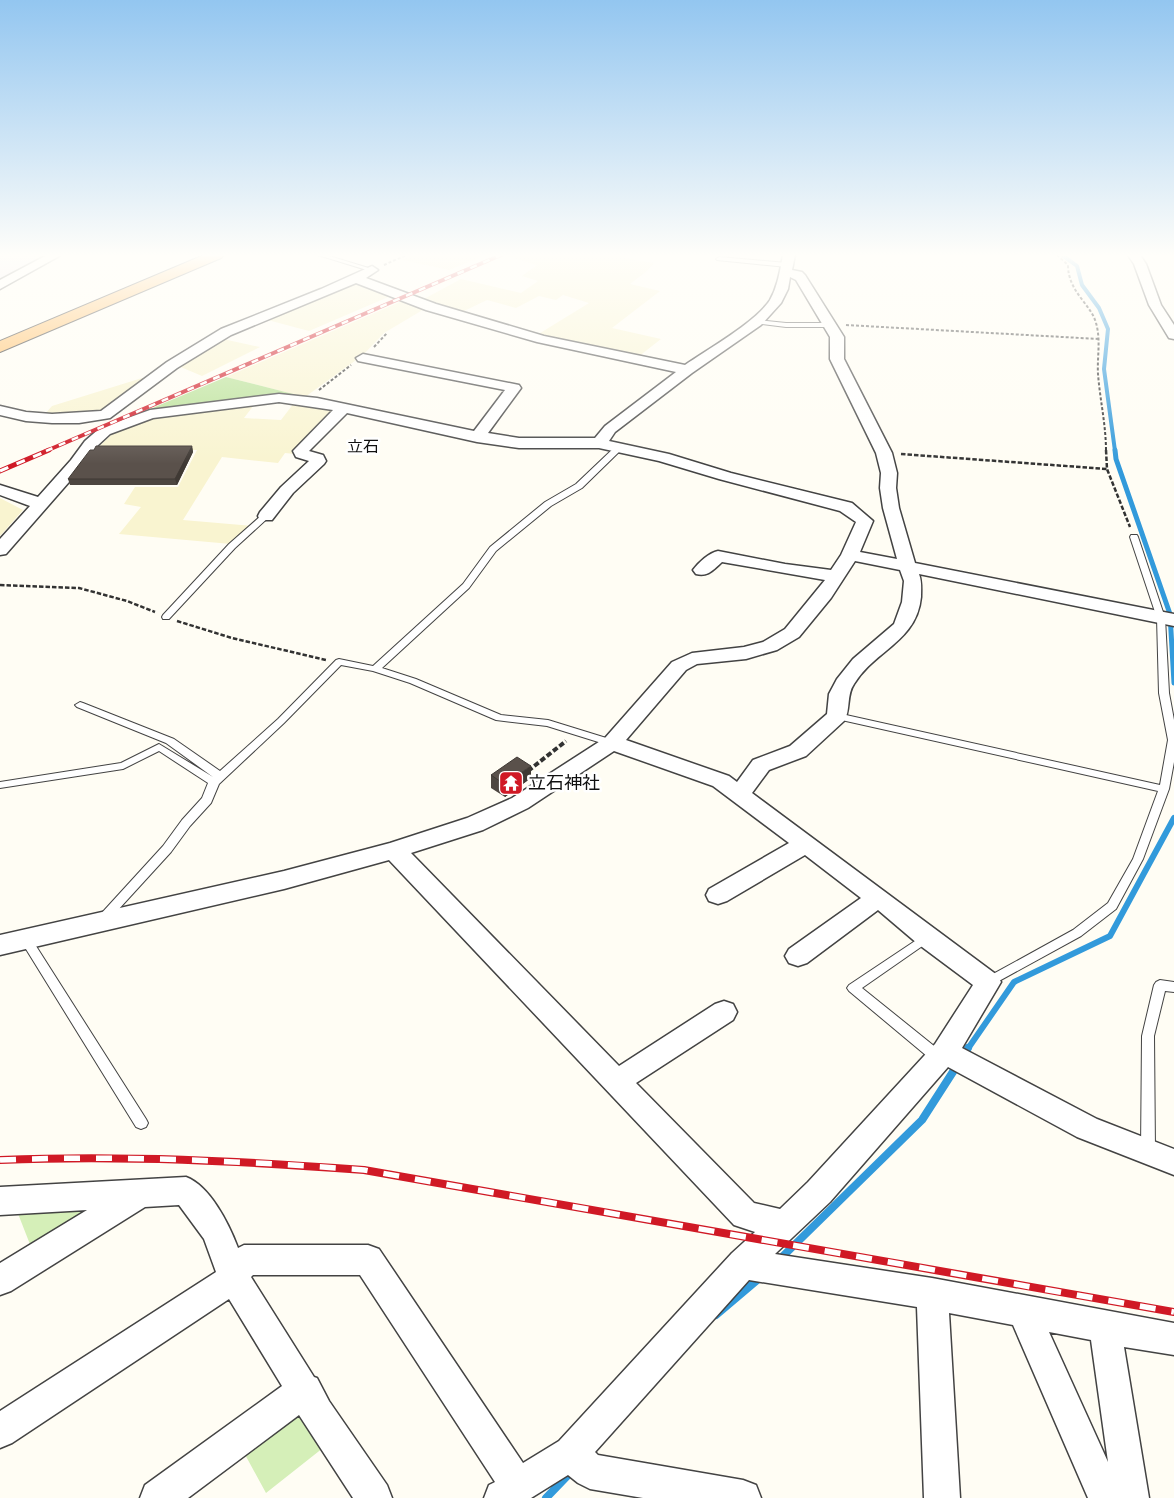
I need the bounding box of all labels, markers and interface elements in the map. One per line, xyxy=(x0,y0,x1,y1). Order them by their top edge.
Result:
district label: 立石 xyxy=(347,437,379,456)
temple icon: 立石神社 xyxy=(498,770,524,796)
place label: 立石神社 xyxy=(528,772,600,794)

